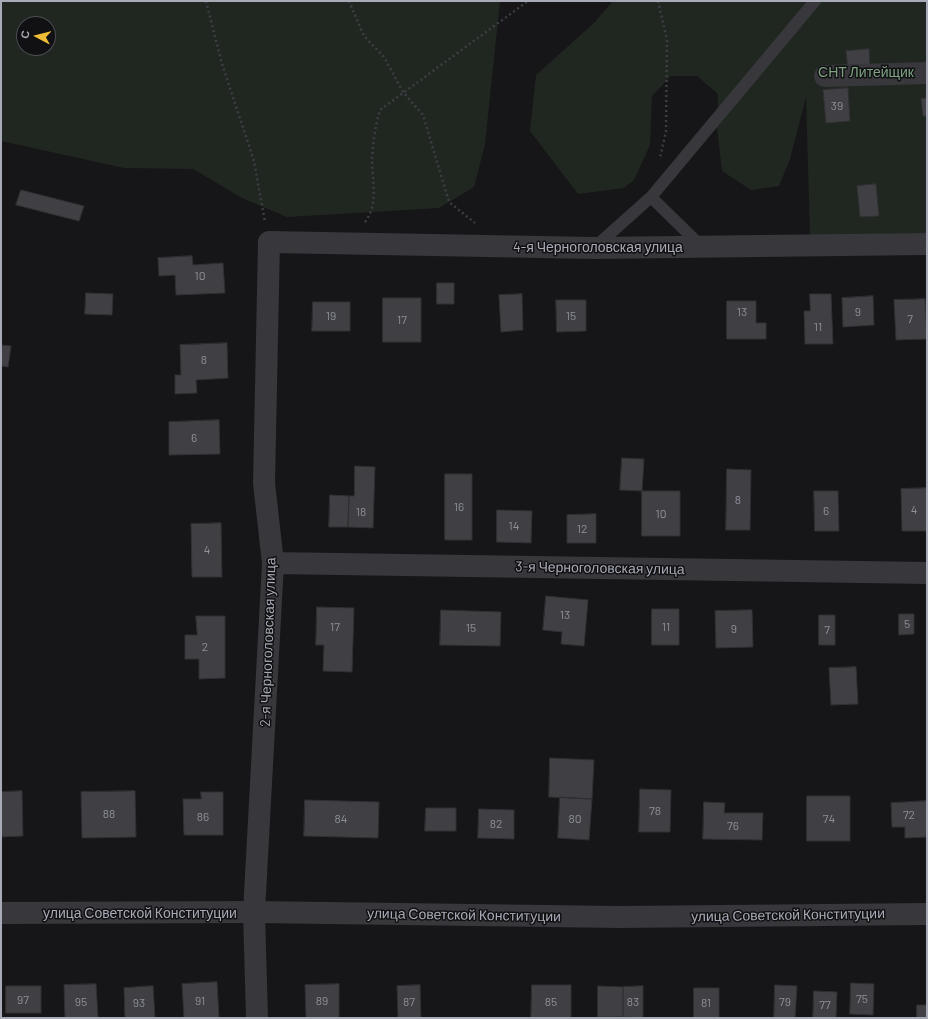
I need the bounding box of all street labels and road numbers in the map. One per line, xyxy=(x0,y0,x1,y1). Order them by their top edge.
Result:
street label: 4-я Черноголовская улица xyxy=(513,239,683,255)
street label: 2-я Черноголовская улица xyxy=(257,557,279,727)
street label: 3-я Черноголовская улица xyxy=(515,558,685,578)
street label: улица Советской Конституции xyxy=(43,905,237,921)
street label: улица Советской Конституции xyxy=(367,905,561,925)
street label: улица Советской Конституции xyxy=(691,905,885,925)

